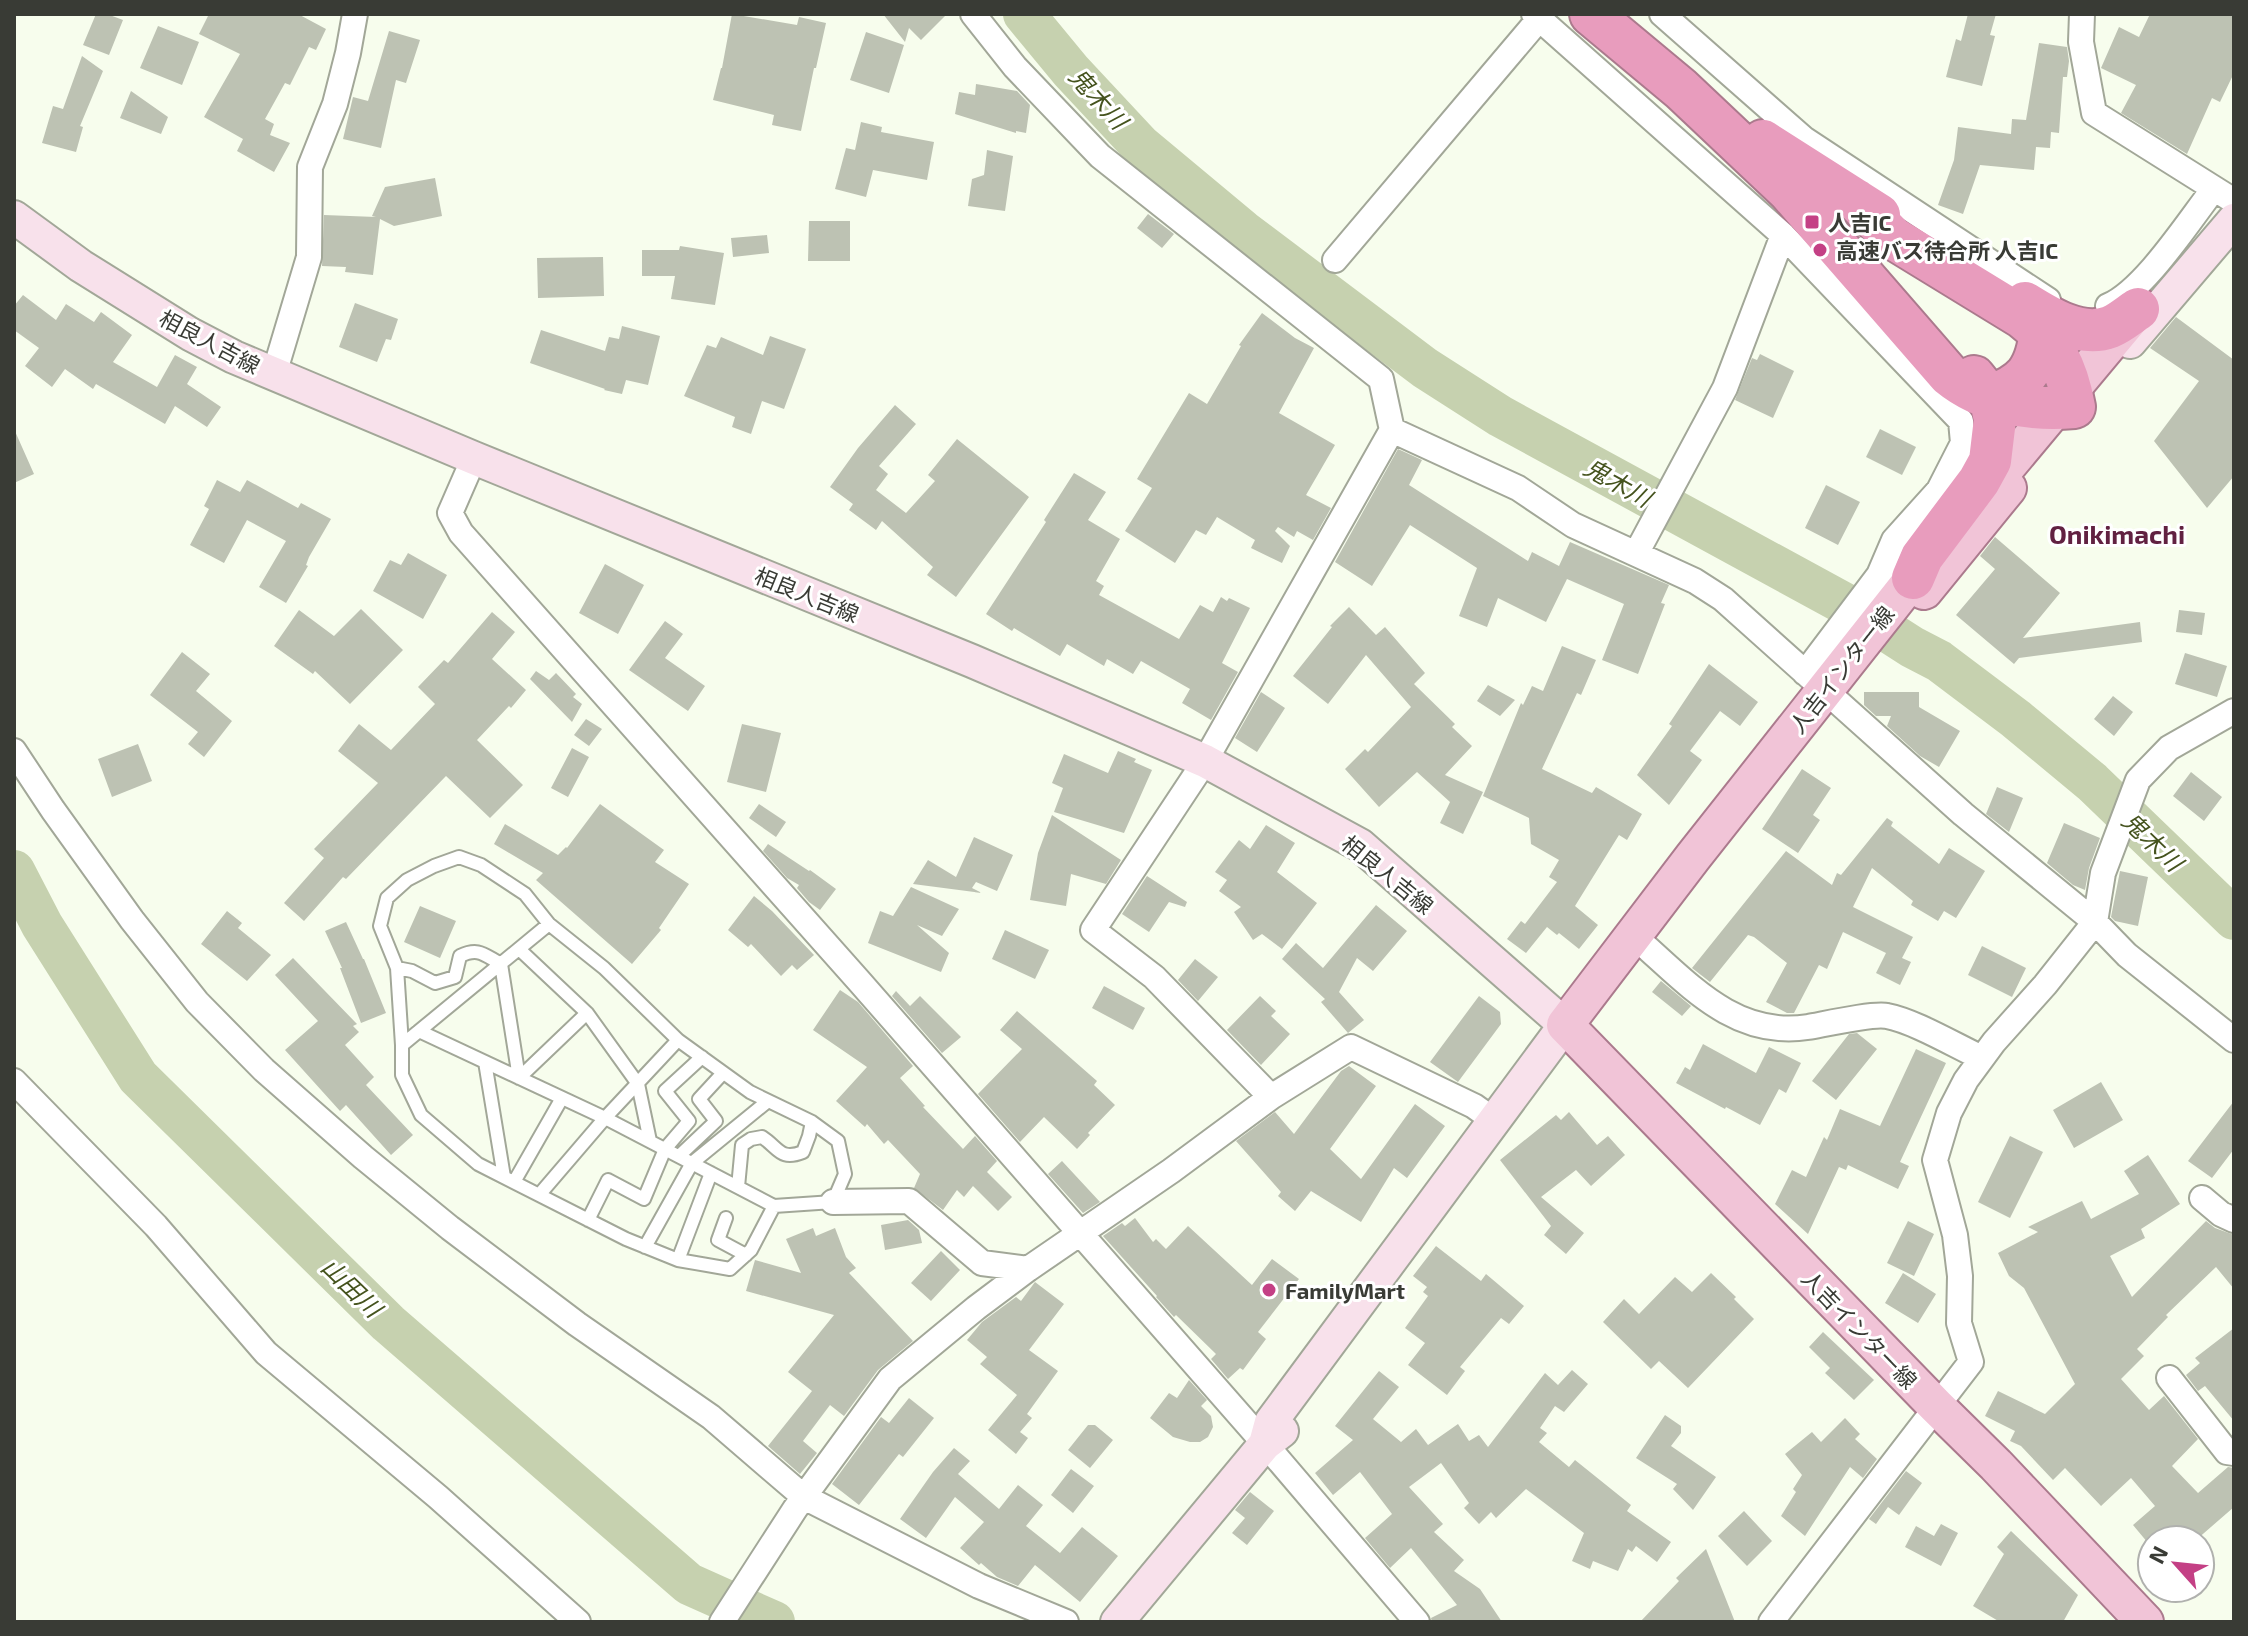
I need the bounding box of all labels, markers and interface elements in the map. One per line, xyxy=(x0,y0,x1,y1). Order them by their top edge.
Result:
water label: 鬼木川 xyxy=(1064,62,1136,137)
place label: 人吉IC xyxy=(1828,209,1891,235)
marker: 人吉IC xyxy=(1803,213,1821,231)
place label: 高速バス待合所 人吉IC xyxy=(1836,237,2058,263)
marker: 高速バス待合所 人吉IC xyxy=(1811,241,1829,259)
street label: 相良人吉線 xyxy=(155,304,265,378)
water label: 鬼木川 xyxy=(1579,452,1659,514)
district label: Onikimachi xyxy=(2049,518,2185,549)
street label: 相良人吉線 xyxy=(751,561,863,627)
street label: 人吉インター線 xyxy=(1783,600,1899,738)
water label: 鬼木川 xyxy=(2117,806,2191,879)
street label: 相良人吉線 xyxy=(1337,829,1439,919)
water label: 山田川 xyxy=(316,1252,390,1325)
street label: 人吉インター線 xyxy=(1797,1265,1923,1393)
place label: FamilyMart xyxy=(1285,1277,1405,1304)
marker: FamilyMart xyxy=(1260,1281,1278,1299)
north arrow xyxy=(2136,1524,2216,1604)
text: N xyxy=(2142,1541,2172,1567)

